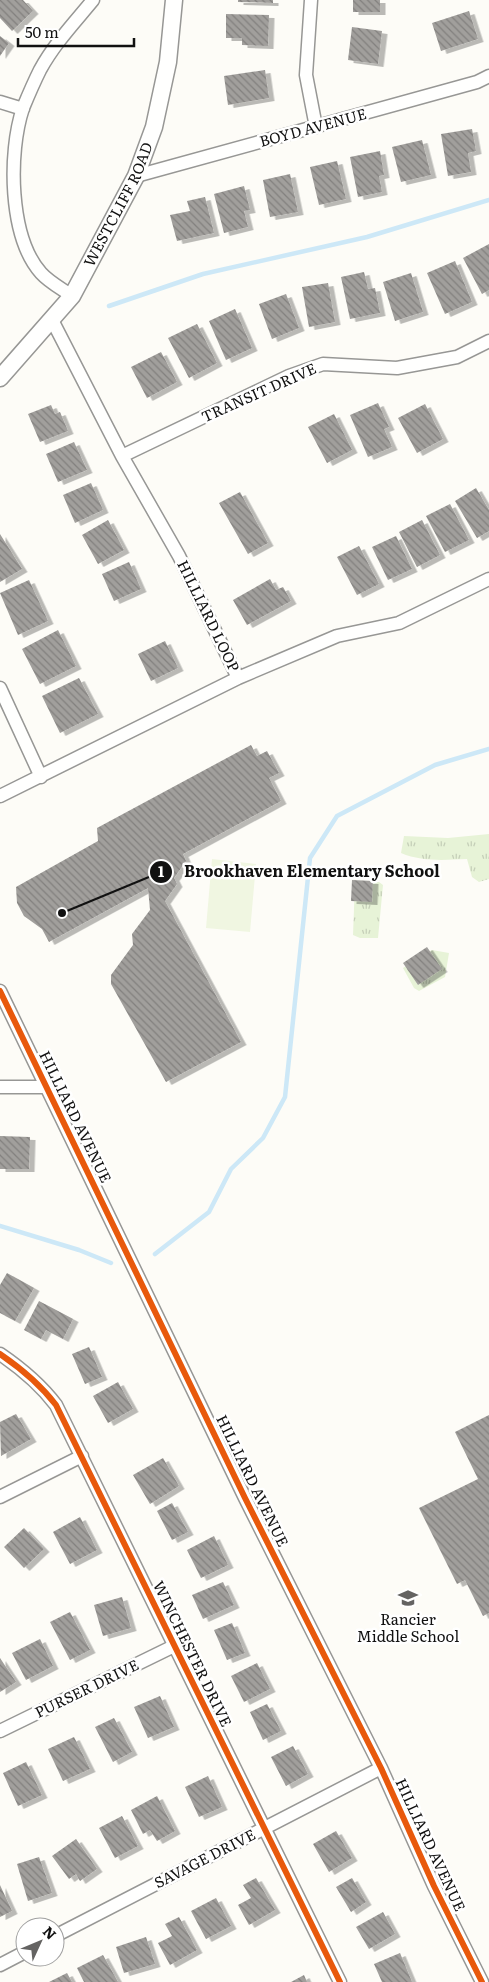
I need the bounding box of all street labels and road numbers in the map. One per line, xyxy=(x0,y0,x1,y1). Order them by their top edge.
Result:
street label: BOYD AVENUE xyxy=(257,101,369,152)
street label: WESTCLIFF ROAD xyxy=(77,138,158,270)
street label: TRANSIT DRIVE xyxy=(197,356,320,427)
street label: HILLIARD LOOP xyxy=(172,556,246,675)
street label: HILLIARD AVENUE xyxy=(34,1046,118,1186)
street label: HILLIARD AVENUE xyxy=(211,1410,295,1550)
street label: WINCHESTER DRIVE xyxy=(148,1576,239,1730)
street label: PURSER DRIVE xyxy=(30,1652,142,1723)
street label: HILLIARD AVENUE xyxy=(390,1774,472,1915)
street label: SAVAGE DRIVE xyxy=(150,1822,259,1893)

